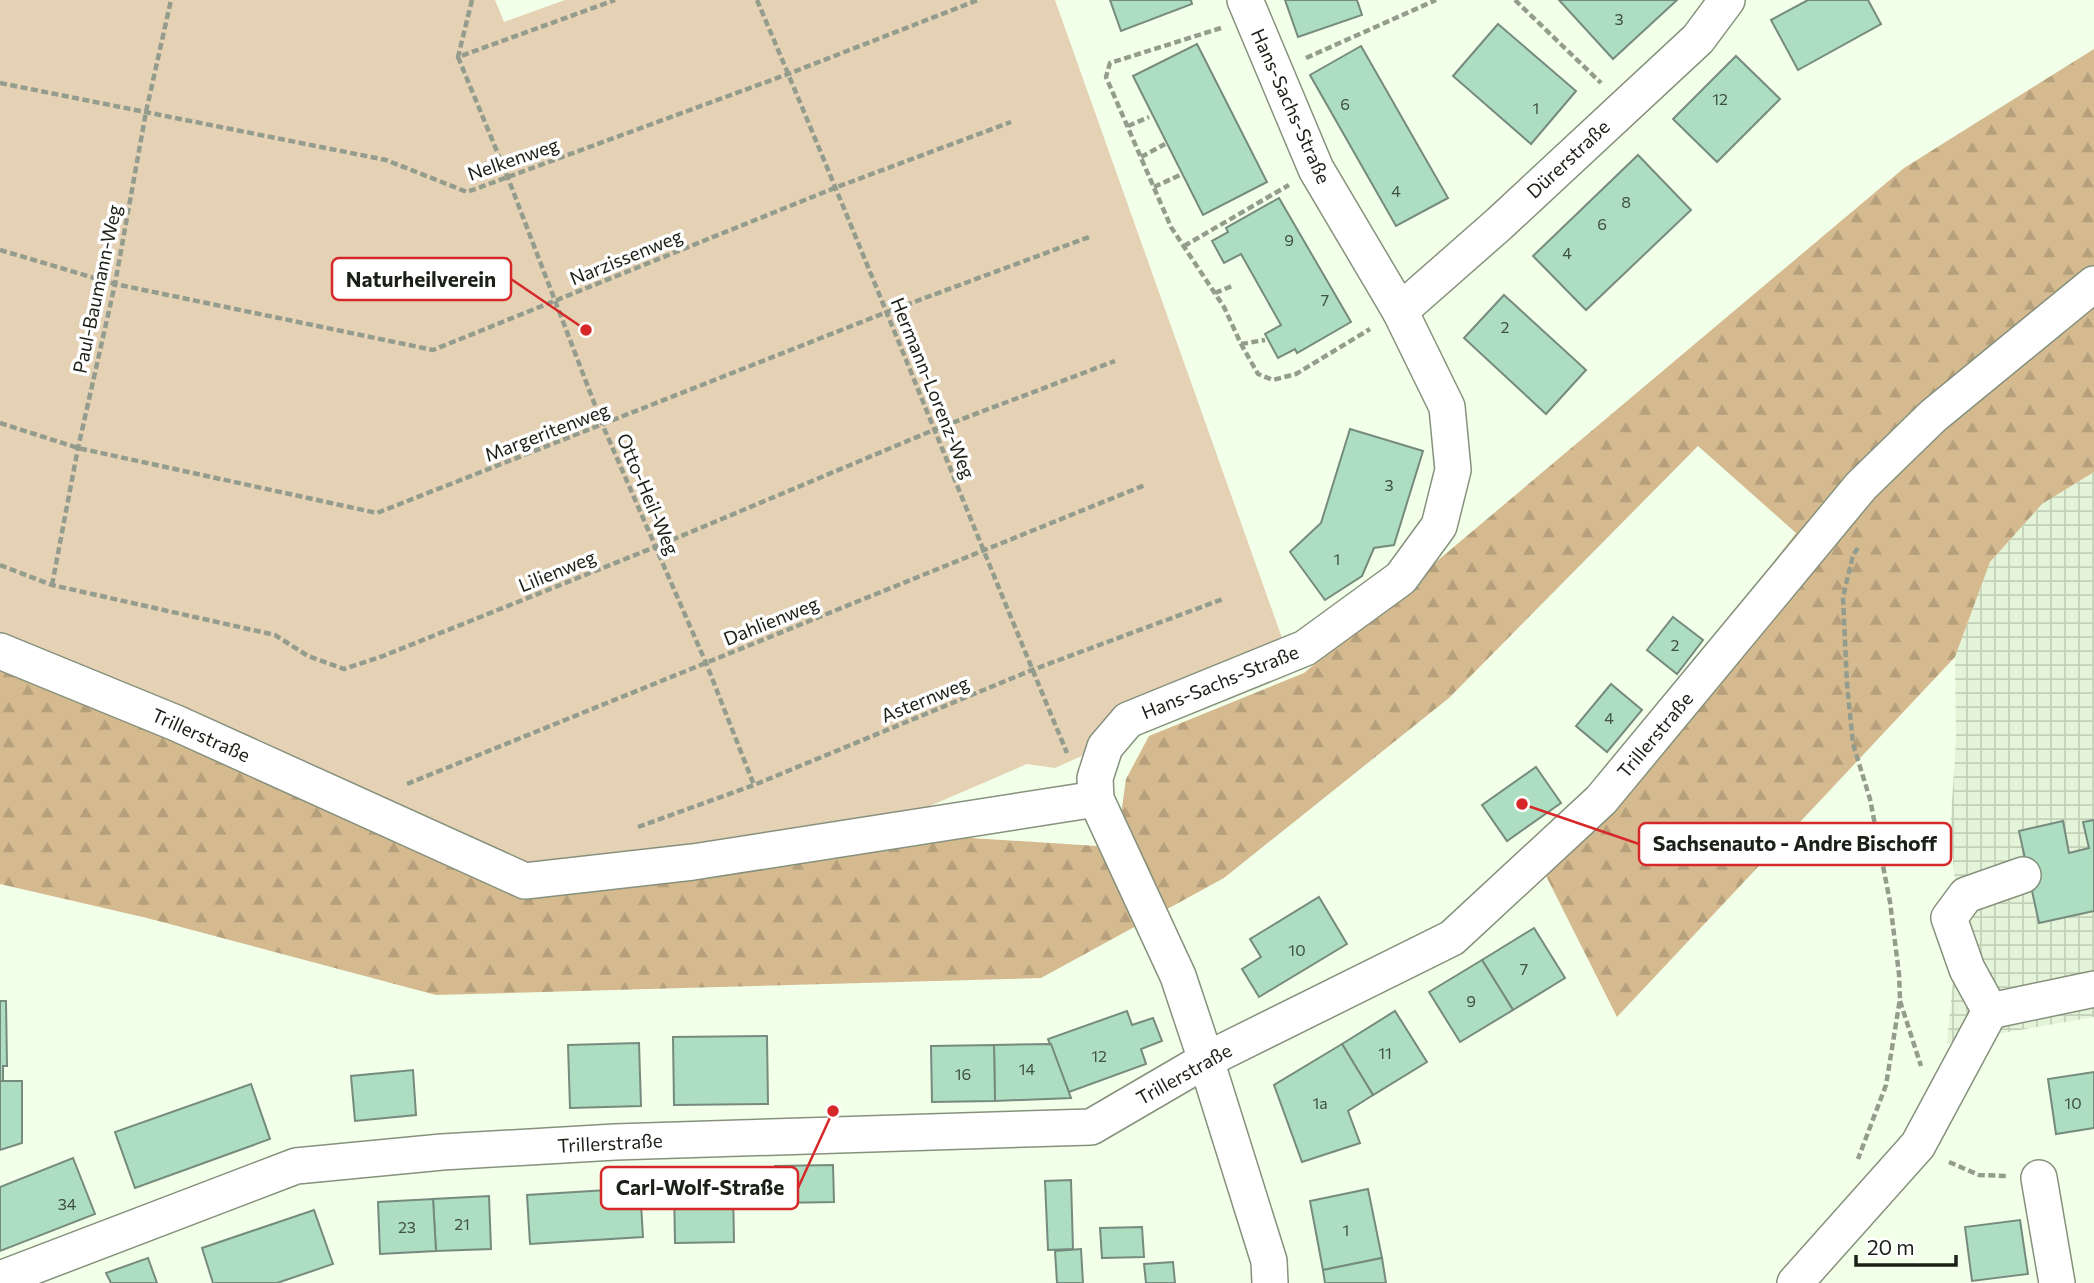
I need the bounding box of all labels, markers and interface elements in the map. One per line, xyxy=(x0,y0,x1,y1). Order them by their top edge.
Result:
house number: 3 xyxy=(1614,9,1624,28)
street label: Hans-Sachs-Straße xyxy=(1247,25,1336,187)
house number: 12 xyxy=(1712,89,1728,108)
house number: 6 xyxy=(1340,94,1350,113)
house number: 1 xyxy=(1533,98,1539,117)
street label: Dürerstraße xyxy=(1522,115,1614,203)
street label: Nelkenweg xyxy=(464,132,561,185)
house number: 4 xyxy=(1391,181,1401,200)
house number: 8 xyxy=(1621,192,1631,211)
street label: Paul-Baumann-Weg xyxy=(67,202,126,375)
house number: 6 xyxy=(1597,214,1607,233)
street label: Narzissenweg xyxy=(566,224,685,290)
house number: 9 xyxy=(1284,230,1294,249)
house number: 4 xyxy=(1562,243,1572,262)
callout: Naturheilverein xyxy=(332,258,511,300)
text: Naturheilverein xyxy=(346,266,496,291)
house number: 7 xyxy=(1321,290,1329,309)
street label: Hermann-Lorenz-Weg xyxy=(887,294,980,482)
house number: 2 xyxy=(1501,317,1510,336)
street label: Margeritenweg xyxy=(481,397,612,466)
street label: Otto-Heil-Weg xyxy=(613,430,684,558)
house number: 3 xyxy=(1384,475,1394,494)
street label: Lilienweg xyxy=(515,545,599,596)
house number: 1 xyxy=(1334,549,1340,568)
street label: Dahlienweg xyxy=(720,591,822,650)
house number: 2 xyxy=(1671,635,1680,654)
street label: Hans-Sachs-Straße xyxy=(1138,640,1302,724)
street label: Asternweg xyxy=(877,670,972,727)
street label: Trillerstraße xyxy=(1612,687,1697,782)
street label: Trillerstraße xyxy=(148,703,254,766)
house number: 4 xyxy=(1604,708,1614,727)
callout: Sachsenauto - Andre Bischoff xyxy=(1639,823,1951,865)
text: Sachsenauto - Andre Bischoff xyxy=(1653,830,1937,855)
house number: 10 xyxy=(1288,940,1306,959)
house number: 7 xyxy=(1520,959,1528,978)
house number: 9 xyxy=(1466,991,1476,1010)
street label: Trillerstraße xyxy=(1132,1038,1235,1109)
house number: 11 xyxy=(1378,1043,1392,1062)
house number: 12 xyxy=(1091,1046,1107,1065)
house number: 14 xyxy=(1019,1059,1036,1078)
house number: 16 xyxy=(955,1064,971,1083)
house number: 1a xyxy=(1312,1093,1328,1112)
house number: 10 xyxy=(2064,1093,2082,1112)
street label: Trillerstraße xyxy=(557,1128,663,1157)
callout: Carl-Wolf-Straße xyxy=(601,1167,798,1209)
text: Carl-Wolf-Straße xyxy=(616,1174,784,1199)
house number: 34 xyxy=(58,1194,77,1213)
house number: 21 xyxy=(454,1214,470,1233)
house number: 23 xyxy=(398,1217,416,1236)
house number: 1 xyxy=(1343,1220,1349,1239)
scale bar xyxy=(1856,1224,1956,1268)
text: 20 m xyxy=(1867,1234,1915,1259)

